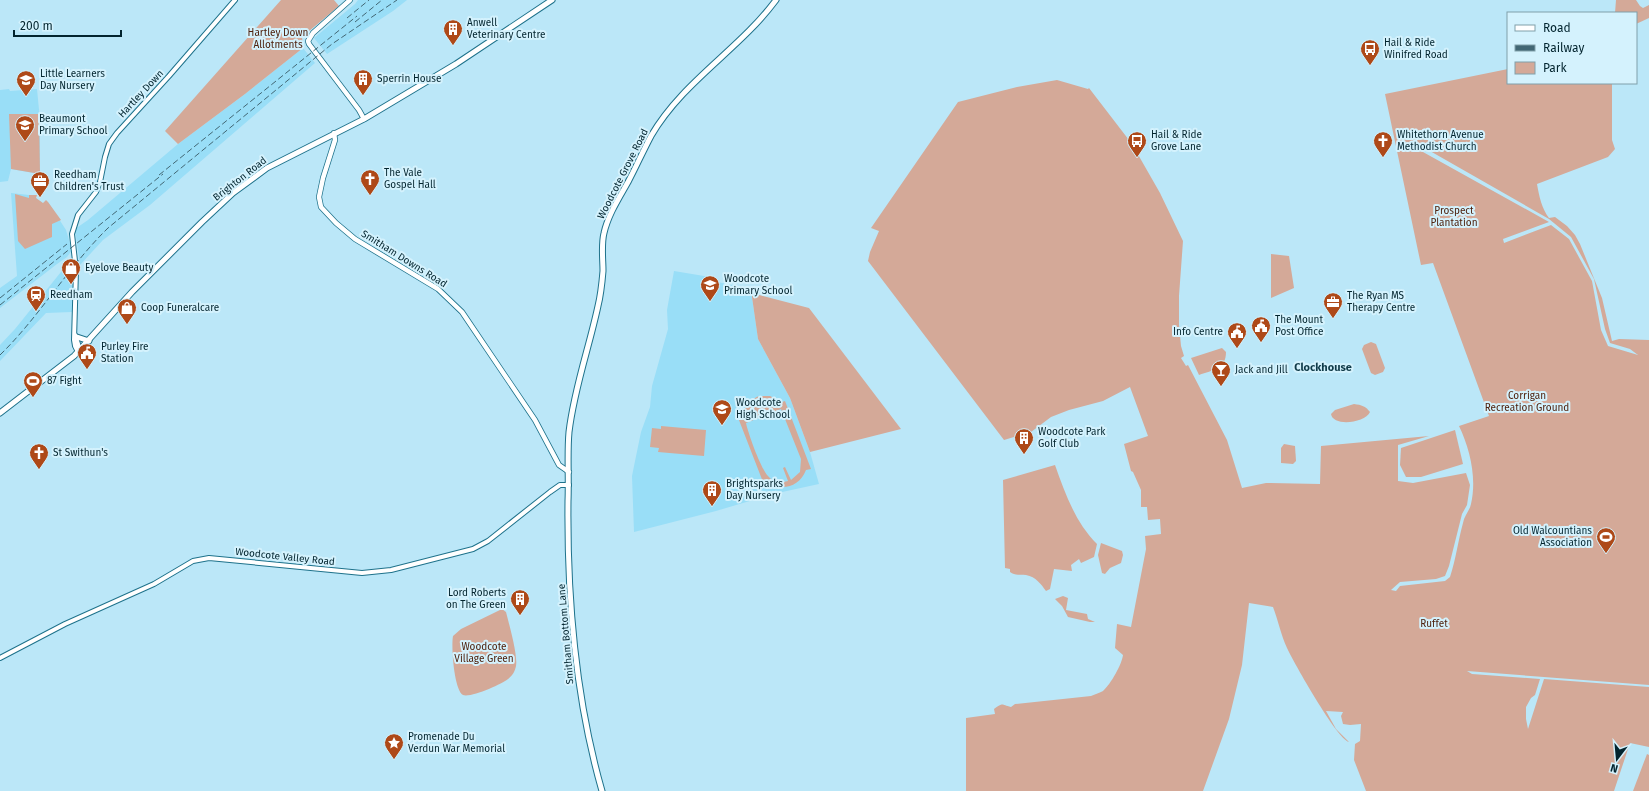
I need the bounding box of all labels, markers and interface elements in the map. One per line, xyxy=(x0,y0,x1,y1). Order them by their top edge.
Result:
scale bar xyxy=(14,12,121,38)
legend xyxy=(1507,12,1637,84)
place label: Anwell Veterinary Centre xyxy=(467,17,545,41)
building icon: Anwell Veterinary Centre xyxy=(442,18,464,46)
text: 200 m xyxy=(20,19,53,33)
text: Road xyxy=(1543,21,1571,35)
park label: Hartley Down Allotments xyxy=(248,27,308,51)
place label: Hail & Ride Winifred Road xyxy=(1384,37,1448,61)
bus stop icon: Hail & Ride Winifred Road xyxy=(1359,38,1381,66)
text: Railway xyxy=(1543,41,1584,55)
text: Park xyxy=(1543,61,1567,75)
place label: Little Learners Day Nursery xyxy=(40,68,105,92)
street label: Hartley Down xyxy=(116,68,166,120)
building icon: Sperrin House xyxy=(352,68,374,96)
school or university icon: Little Learners Day Nursery xyxy=(15,69,37,97)
place label: Sperrin House xyxy=(377,73,441,85)
place label: Beaumont Primary School xyxy=(39,113,107,137)
school or university icon: Beaumont Primary School xyxy=(14,114,36,142)
street label: Woodcote Grove Road xyxy=(595,127,651,221)
place label: Hail & Ride Grove Lane xyxy=(1151,129,1202,153)
place label: Whitethorn Avenue Methodist Church xyxy=(1397,129,1484,153)
bus stop icon: Hail & Ride Grove Lane xyxy=(1126,130,1148,158)
church icon: Whitethorn Avenue Methodist Church xyxy=(1372,130,1394,158)
street label: Brighton Road xyxy=(211,154,269,204)
place label: The Vale Gospel Hall xyxy=(384,167,436,191)
church icon: The Vale Gospel Hall xyxy=(359,168,381,196)
place label: Reedham Children's Trust xyxy=(54,169,124,193)
office icon: Reedham Children's Trust xyxy=(29,170,51,198)
park label: Prospect Plantation xyxy=(1431,205,1478,229)
street label: Smitham Downs Road xyxy=(359,228,449,290)
shop icon: Eyelove Beauty xyxy=(60,257,82,285)
place label: Eyelove Beauty xyxy=(85,262,153,274)
place label: Woodcote Primary School xyxy=(724,273,793,297)
school or university icon: Woodcote Primary School xyxy=(699,274,721,302)
station icon: Reedham xyxy=(25,284,47,312)
place label: Reedham xyxy=(50,289,93,301)
place label: The Ryan MS Therapy Centre xyxy=(1347,290,1415,314)
office icon: The Ryan MS Therapy Centre xyxy=(1322,291,1344,319)
shop icon: Coop Funeralcare xyxy=(116,297,138,325)
place label: Coop Funeralcare xyxy=(141,302,219,314)
place label: The Mount Post Office xyxy=(1275,314,1323,338)
public building icon: The Mount Post Office xyxy=(1250,315,1272,343)
public building icon: Info Centre xyxy=(1226,321,1248,349)
place label: Info Centre xyxy=(1173,326,1223,338)
place label: Purley Fire Station xyxy=(101,341,148,365)
public building icon: Purley Fire Station xyxy=(76,342,98,370)
bar icon: Jack and Jill xyxy=(1210,359,1232,387)
district label: Clockhouse xyxy=(1294,361,1352,374)
place label: Jack and Jill xyxy=(1235,364,1288,376)
sports icon: 87 Fight xyxy=(22,370,44,398)
place label: 87 Fight xyxy=(47,375,82,387)
park label: Corrigan Recreation Ground xyxy=(1485,390,1569,414)
place label: Woodcote High School xyxy=(736,397,790,421)
school or university icon: Woodcote High School xyxy=(711,398,733,426)
place label: Woodcote Park Golf Club xyxy=(1038,426,1106,450)
building icon: Woodcote Park Golf Club xyxy=(1013,427,1035,455)
church icon: St Swithun's xyxy=(28,442,50,470)
place label: St Swithun's xyxy=(53,447,108,459)
place label: Brightsparks Day Nursery xyxy=(726,478,783,502)
building icon: Brightsparks Day Nursery xyxy=(701,479,723,507)
place label: Old Walcountians Association xyxy=(1513,525,1592,549)
sports icon: Old Walcountians Association xyxy=(1595,526,1617,554)
street label: Woodcote Valley Road xyxy=(235,546,335,568)
street label: Smitham Bottom Lane xyxy=(556,583,576,685)
place label: Lord Roberts on The Green xyxy=(446,587,506,611)
building icon: Lord Roberts on The Green xyxy=(509,588,531,616)
park label: Ruffet xyxy=(1420,618,1448,630)
park label: Woodcote Village Green xyxy=(454,641,514,665)
place label: Promenade Du Verdun War Memorial xyxy=(408,731,505,755)
place icon: Promenade Du Verdun War Memorial xyxy=(383,732,405,760)
north arrow xyxy=(1597,739,1637,779)
text: N xyxy=(1609,761,1620,775)

